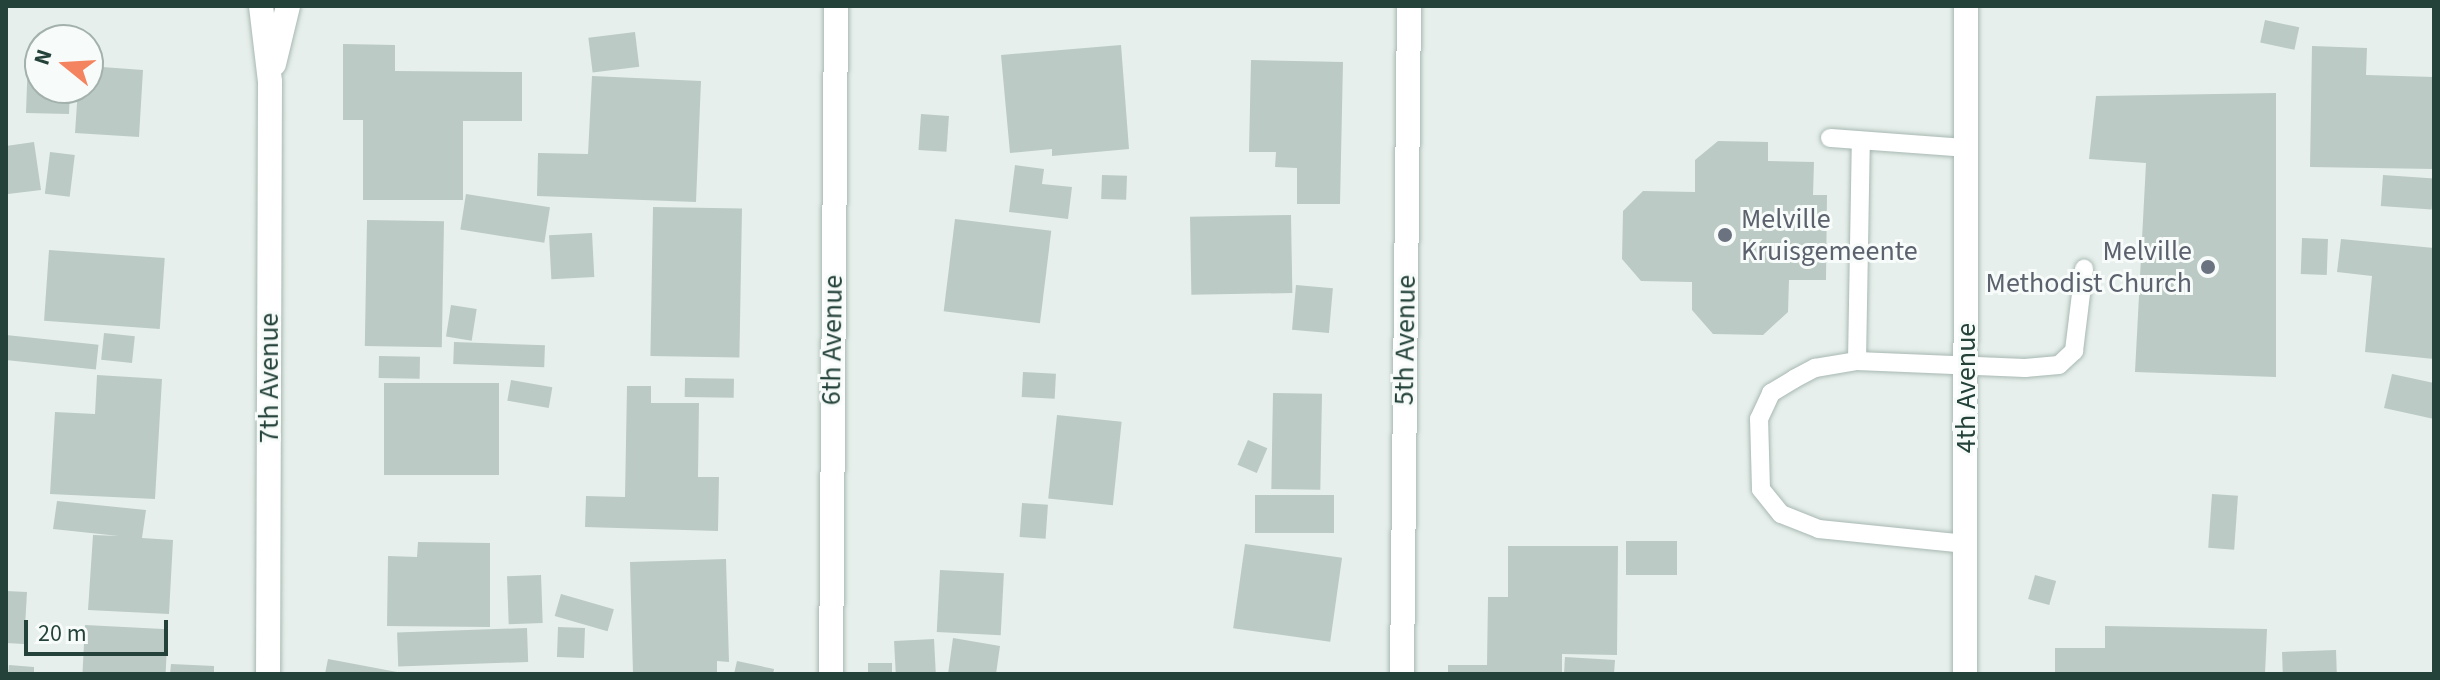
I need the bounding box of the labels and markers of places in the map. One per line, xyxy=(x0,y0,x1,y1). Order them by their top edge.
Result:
place label: Melville Kruisgemeente xyxy=(1741,202,1918,268)
marker: Melville Kruisgemeente xyxy=(1716,226,1734,244)
place label: Melville Methodist Church xyxy=(1986,234,2192,300)
marker: Melville Methodist Church xyxy=(2199,258,2217,276)

